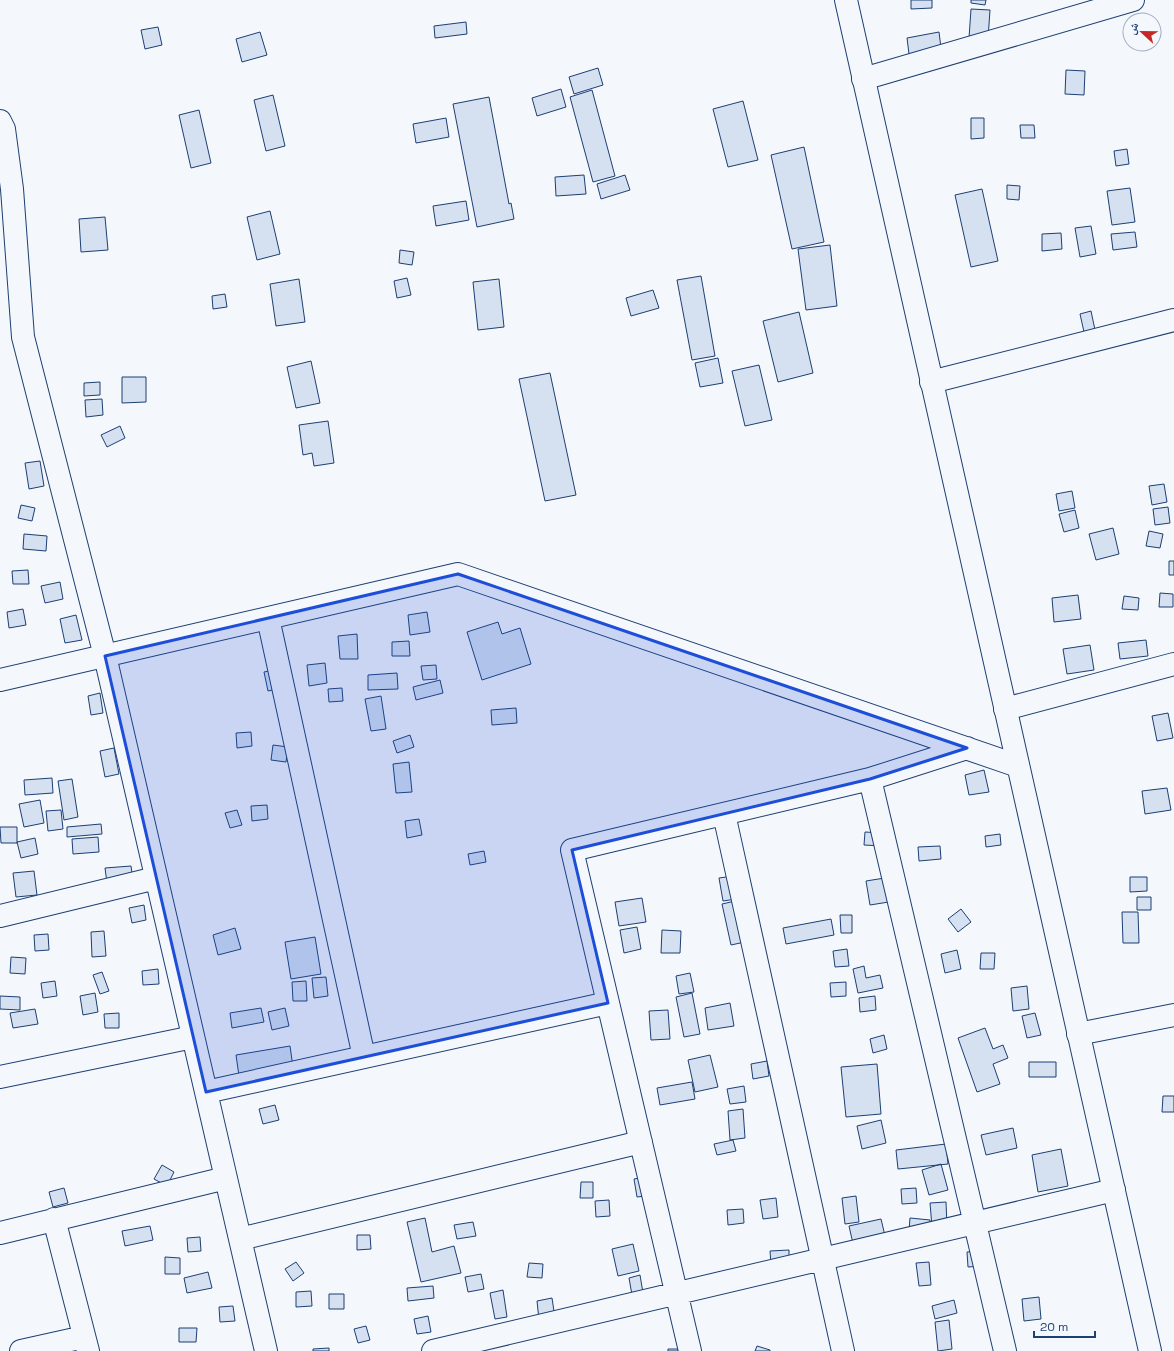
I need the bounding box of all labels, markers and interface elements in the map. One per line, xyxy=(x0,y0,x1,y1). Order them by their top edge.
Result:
north arrow xyxy=(1122,12,1162,52)
text: ش xyxy=(1124,20,1142,37)
scale bar xyxy=(1034,1313,1095,1339)
text: 20 m xyxy=(1040,1319,1068,1335)

